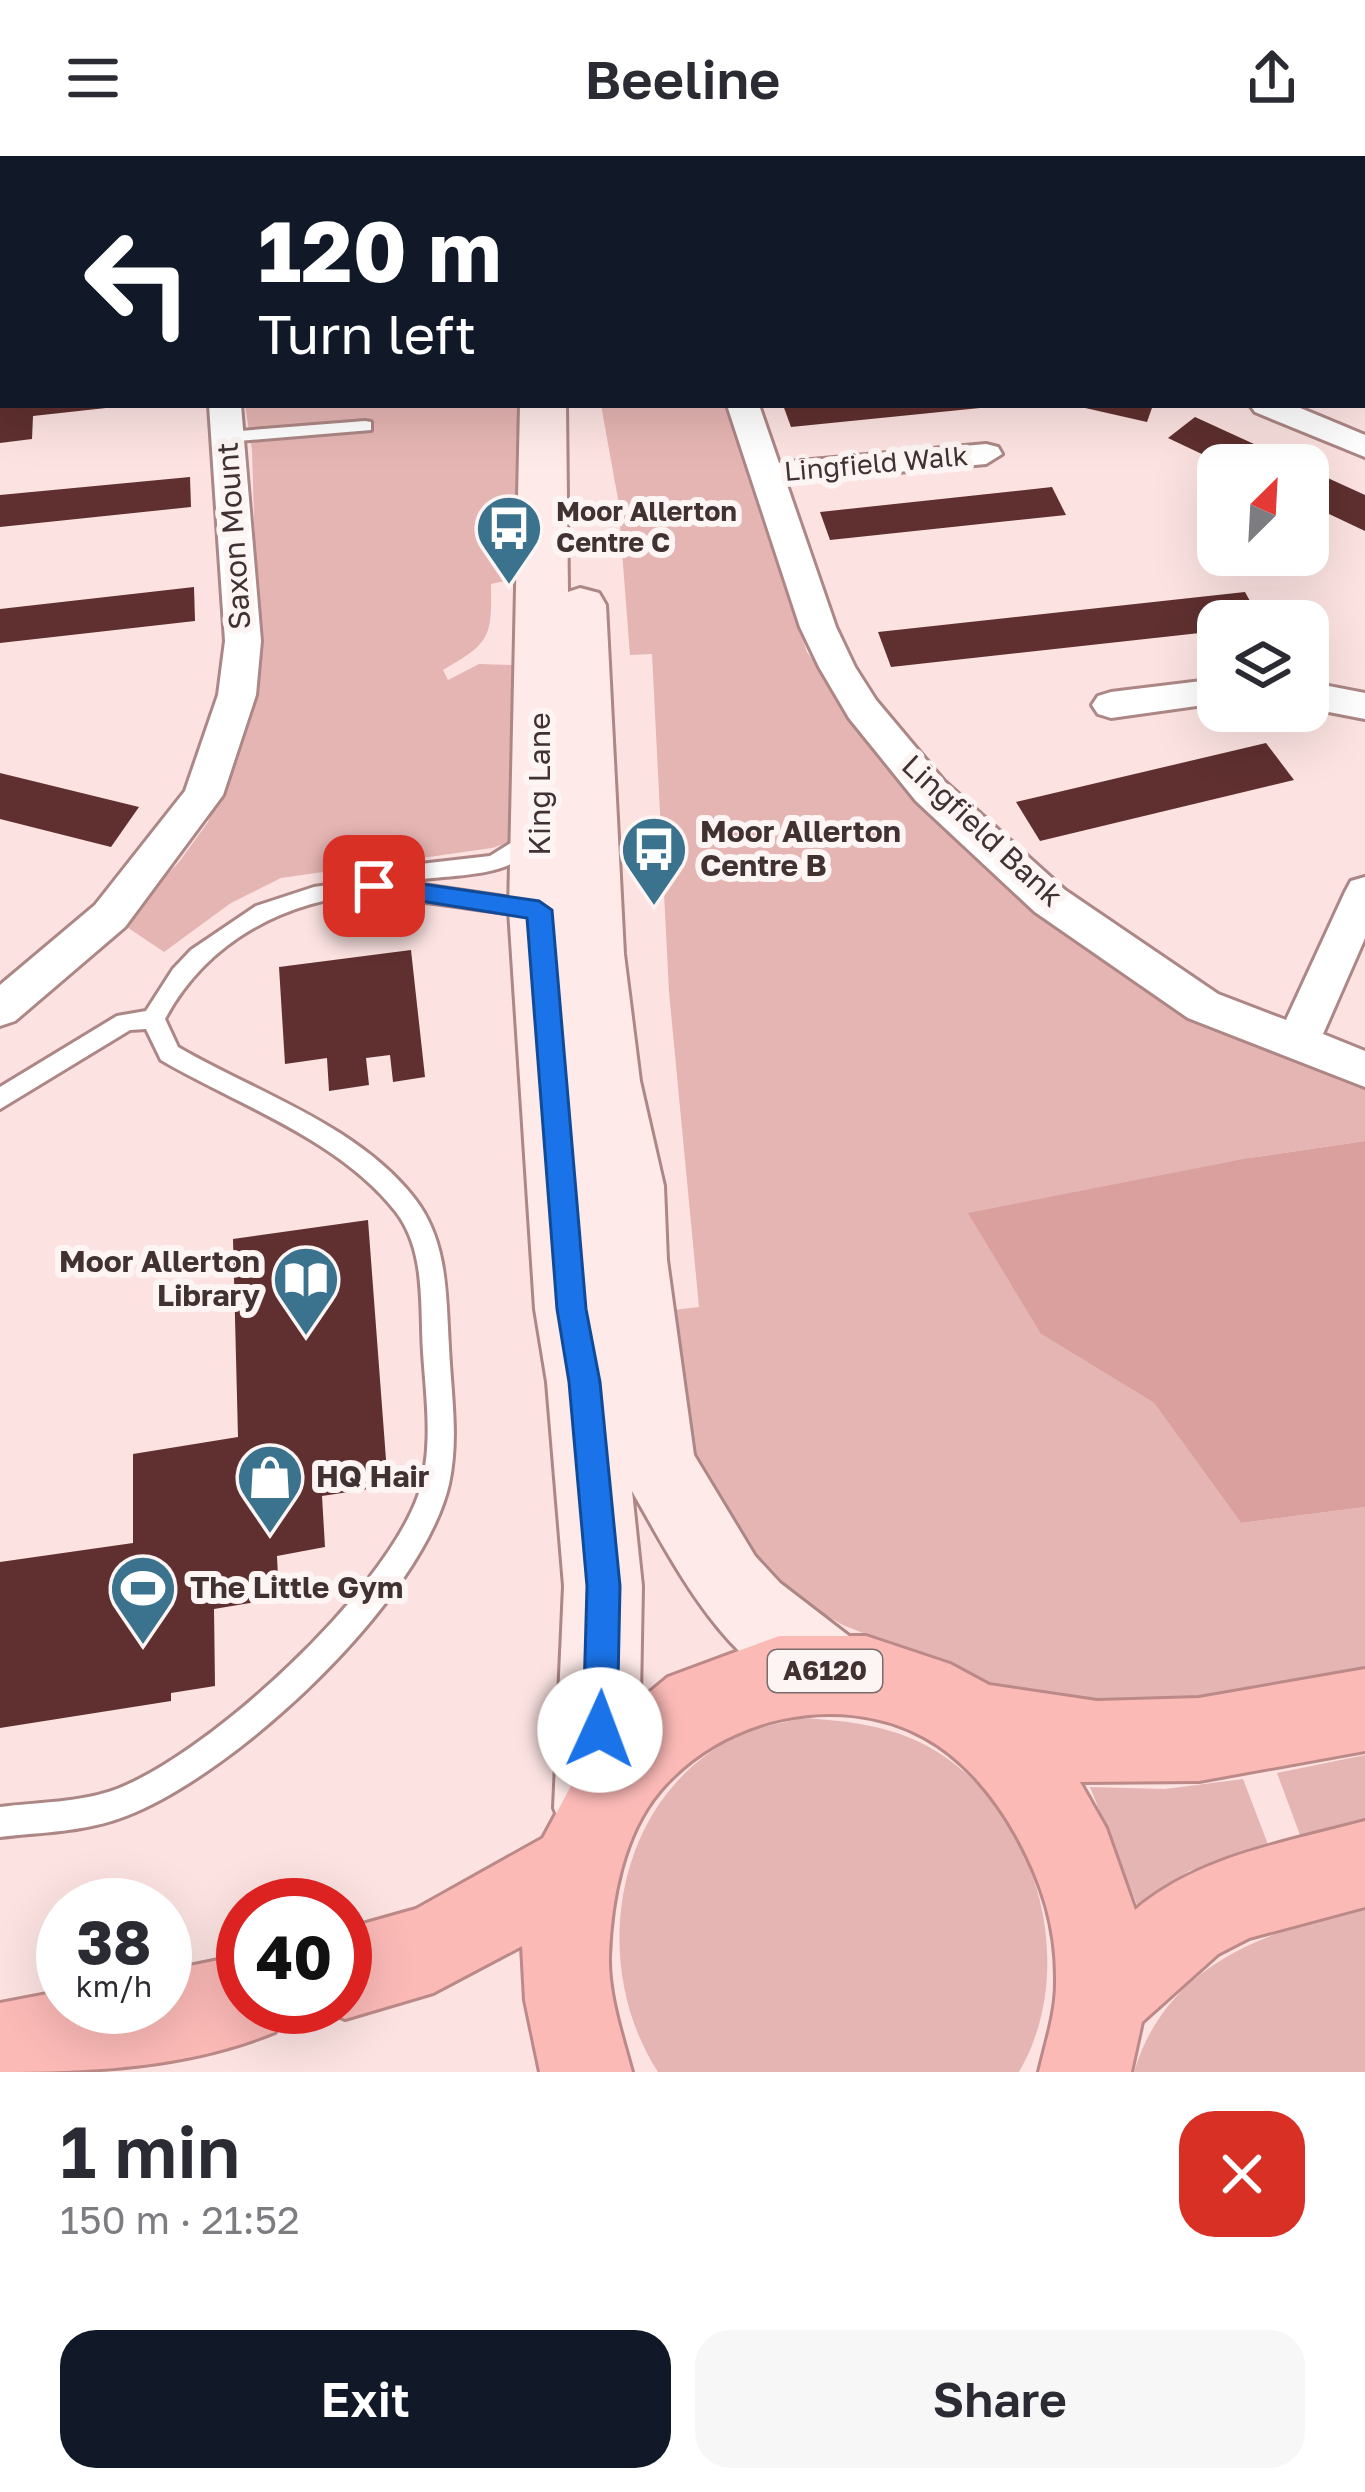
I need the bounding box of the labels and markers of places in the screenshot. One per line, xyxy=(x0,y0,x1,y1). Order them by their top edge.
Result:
bus stop icon: Moor Allerton Centre C xyxy=(474,493,544,587)
place label: Moor Allerton Centre C xyxy=(556,495,737,558)
place label: Moor Allerton Centre B xyxy=(700,813,901,883)
bus stop icon: Moor Allerton Centre B xyxy=(619,814,689,908)
pin xyxy=(323,835,425,937)
place label: Moor Allerton Library xyxy=(59,1243,260,1313)
library icon: Moor Allerton Library xyxy=(271,1244,341,1338)
shop icon: HQ Hair xyxy=(235,1442,305,1536)
place label: HQ Hair xyxy=(316,1458,430,1494)
sports icon: The Little Gym xyxy=(108,1553,178,1647)
place label: The Little Gym xyxy=(190,1569,403,1605)

